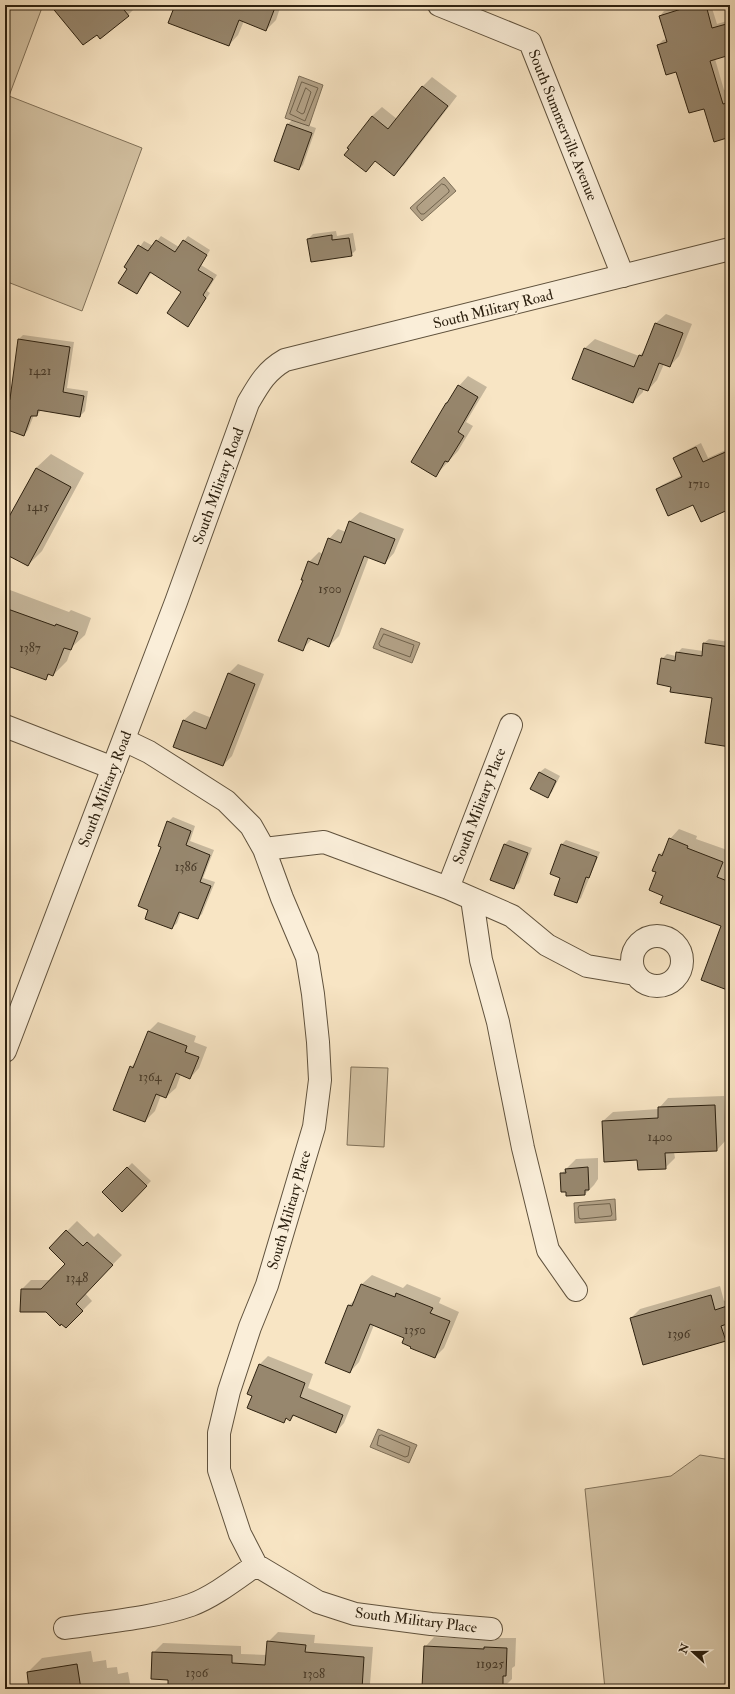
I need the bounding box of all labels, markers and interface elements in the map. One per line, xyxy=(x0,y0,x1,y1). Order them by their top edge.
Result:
street label: South Summerville Avenue xyxy=(524,47,602,204)
street label: South Military Road xyxy=(431,285,556,334)
house number: 1421 xyxy=(29,363,52,379)
street label: South Military Road xyxy=(188,424,249,547)
house number: 1710 xyxy=(688,476,710,492)
house number: 1415 xyxy=(27,499,49,515)
house number: 1500 xyxy=(318,581,342,597)
house number: 1387 xyxy=(19,640,41,656)
street label: South Military Road xyxy=(75,728,137,850)
street label: South Military Place xyxy=(449,745,510,867)
house number: 1386 xyxy=(175,859,199,875)
house number: 1364 xyxy=(138,1069,163,1085)
house number: 1400 xyxy=(648,1129,672,1145)
street label: South Military Place xyxy=(263,1148,316,1272)
house number: 1348 xyxy=(66,1270,88,1286)
house number: 1350 xyxy=(404,1322,426,1338)
house number: 1396 xyxy=(668,1326,692,1342)
street label: South Military Place xyxy=(354,1604,478,1637)
north arrow xyxy=(673,1632,713,1672)
text: N xyxy=(676,1641,692,1656)
house number: 11925 xyxy=(476,1656,504,1672)
house number: 1306 xyxy=(186,1665,210,1681)
house number: 1308 xyxy=(303,1666,325,1682)

